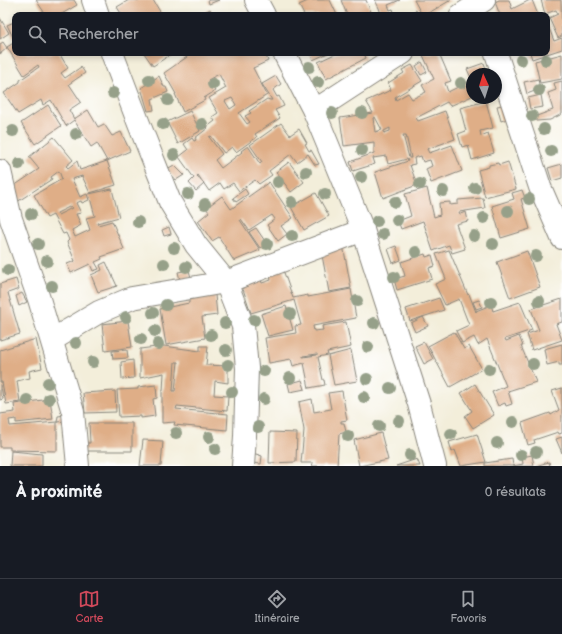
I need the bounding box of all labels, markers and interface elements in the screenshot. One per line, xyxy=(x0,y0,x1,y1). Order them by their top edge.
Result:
search box xyxy=(12,12,550,56)
icon: search xyxy=(26,23,48,45)
text: Rechercher xyxy=(58,25,138,44)
north arrow xyxy=(466,68,502,104)
text: À proximité xyxy=(16,482,102,502)
text: 0 résultats xyxy=(485,484,546,500)
tab: Carte xyxy=(76,588,103,625)
tab: Itinéraire xyxy=(254,588,299,625)
tab: Favoris xyxy=(451,588,486,625)

